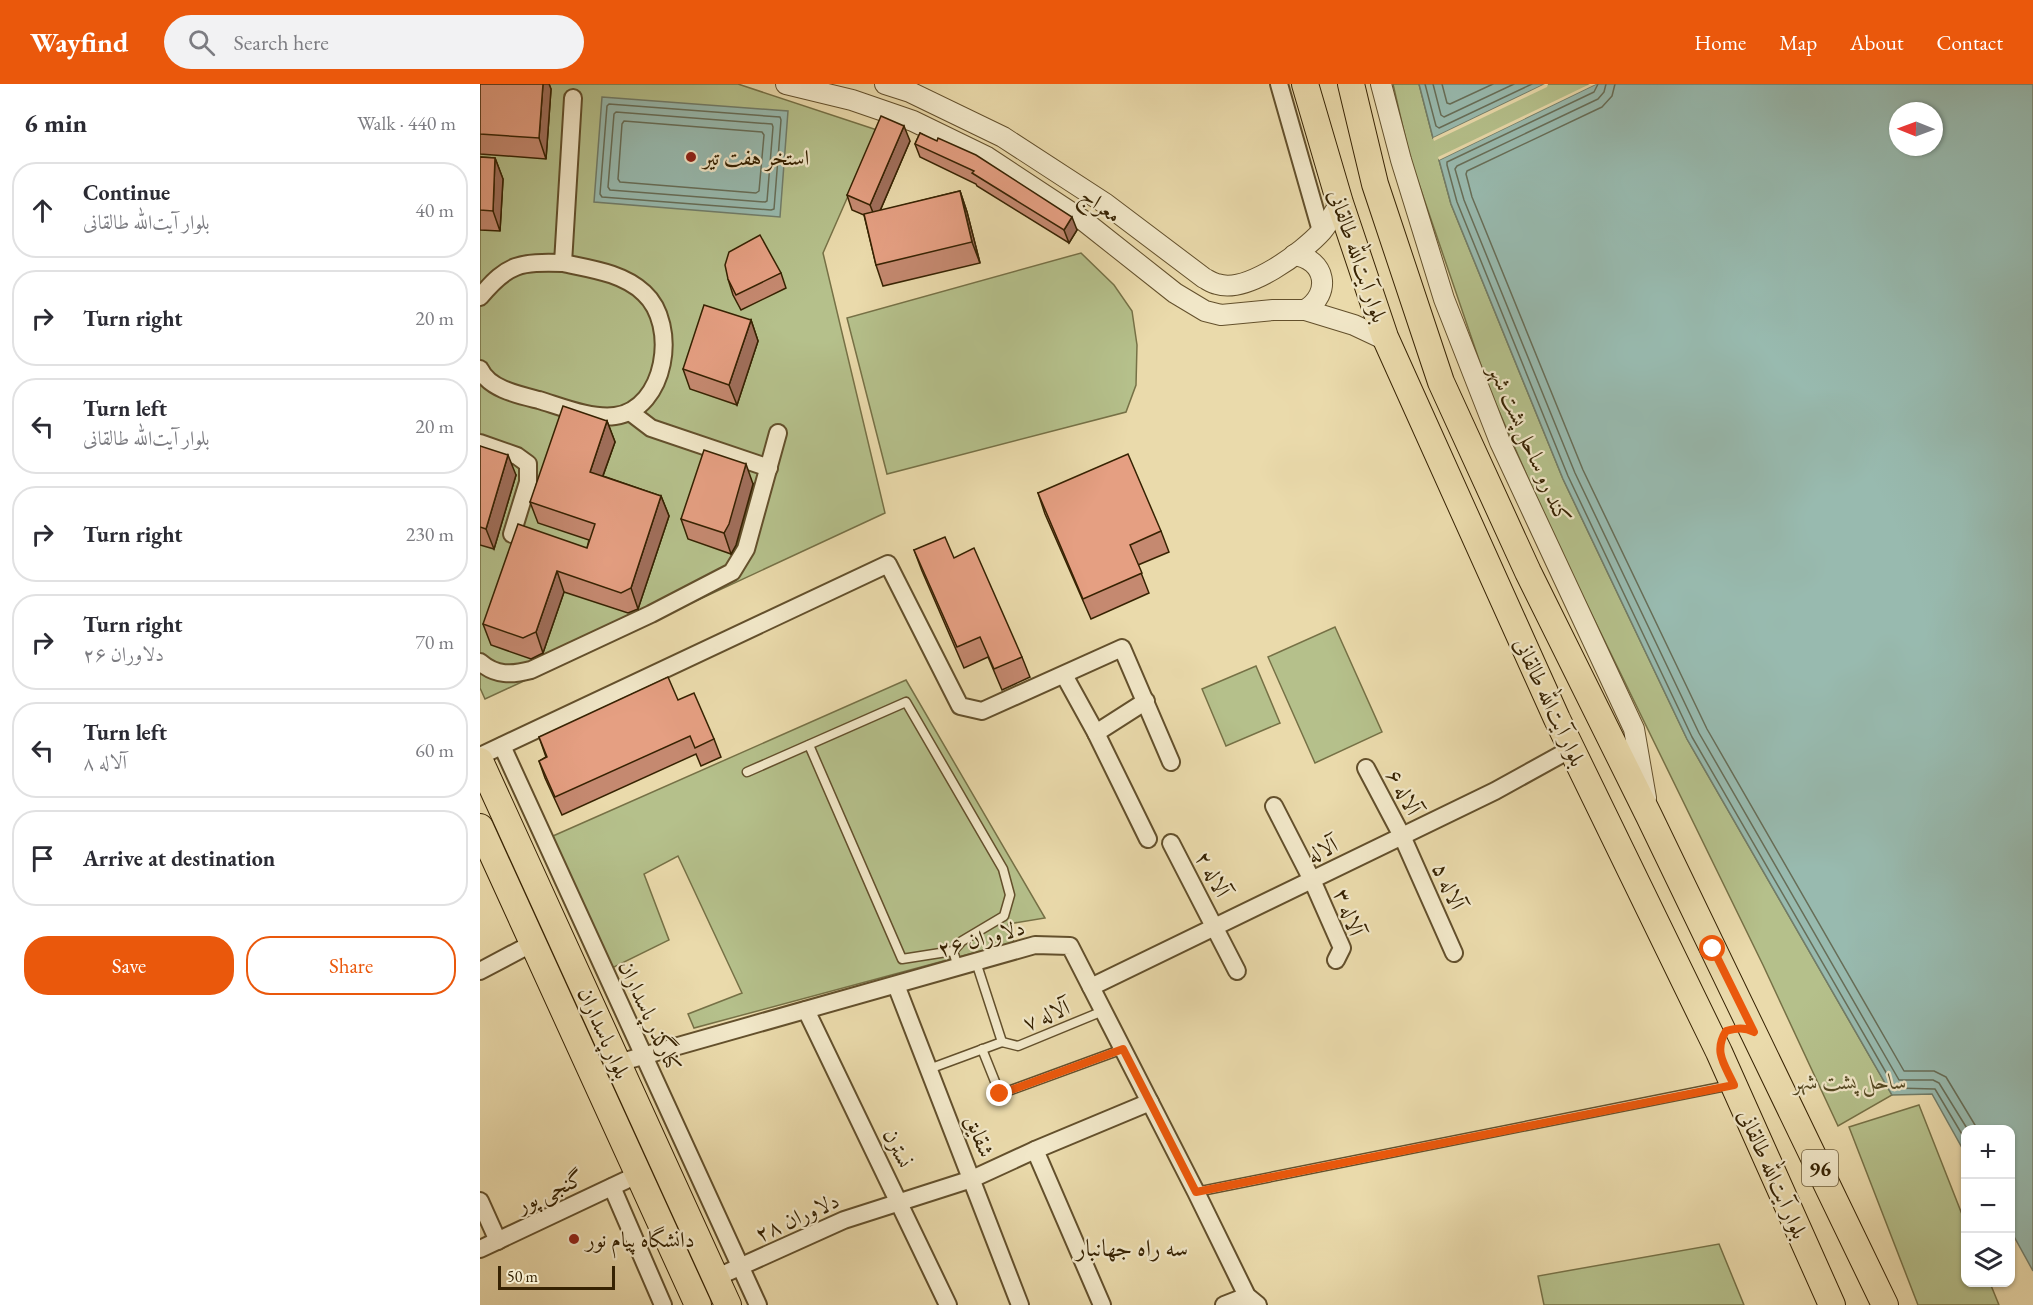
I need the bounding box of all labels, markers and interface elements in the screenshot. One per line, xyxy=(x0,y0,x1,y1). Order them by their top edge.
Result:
search box xyxy=(164,15,584,69)
text: Wayfind xyxy=(30,24,128,60)
icon: search xyxy=(185,26,218,59)
text: Search here xyxy=(233,28,329,57)
text: Home xyxy=(1694,29,1746,56)
text: Map xyxy=(1779,29,1817,56)
text: About xyxy=(1850,29,1903,56)
text: Contact xyxy=(1936,29,2003,56)
north arrow xyxy=(1889,102,1943,156)
text: 6 min xyxy=(24,106,87,140)
text: Walk · 440 m xyxy=(357,110,456,136)
place label: استخر هفت تیر xyxy=(701,143,809,172)
marker: استخر هفت تیر xyxy=(684,150,698,164)
text: Continue xyxy=(83,178,170,207)
street label: معراج xyxy=(1072,180,1127,234)
street label: بلوار آیت‌الله طالقانی xyxy=(1322,184,1397,327)
icon: ahead xyxy=(26,194,59,227)
text: 40 m xyxy=(415,197,454,223)
text: بلوار آیت‌الله طالقانی xyxy=(83,209,210,235)
icon: right xyxy=(26,302,59,335)
text: Turn right xyxy=(83,304,182,333)
text: 20 m xyxy=(415,305,454,331)
street label: کند رو ساحل پشت شهر xyxy=(1480,358,1578,528)
text: Turn left xyxy=(83,394,167,423)
icon: left xyxy=(26,410,59,443)
text: 20 m xyxy=(415,413,454,439)
text: بلوار آیت‌الله طالقانی xyxy=(83,425,210,451)
icon: right xyxy=(26,518,59,551)
text: Turn right xyxy=(83,520,182,549)
text: 230 m xyxy=(406,521,454,547)
text: Turn right xyxy=(83,610,182,639)
icon: right xyxy=(26,626,59,659)
text: 70 m xyxy=(415,629,454,655)
street label: بلوار آیت‌الله طالقانی xyxy=(1507,632,1595,771)
text: دلاوران ۲۶ xyxy=(83,641,164,667)
text: Turn left xyxy=(83,718,167,747)
icon: left xyxy=(26,734,59,767)
text: 60 m xyxy=(415,737,454,763)
text: آلاله ۸ xyxy=(83,749,127,775)
street label: آلاله ۶ xyxy=(1380,764,1429,822)
street label: آلاله xyxy=(1302,829,1344,870)
icon: arrive xyxy=(26,842,59,875)
text: Arrive at destination xyxy=(83,844,275,873)
street label: آلاله ۲ xyxy=(1189,846,1238,904)
street label: آلاله ۵ xyxy=(1426,858,1473,916)
street label: آلاله ۳ xyxy=(1327,884,1372,942)
street label: دلاوران ۲۶ xyxy=(934,912,1028,964)
route start xyxy=(1699,935,1725,961)
button: Save xyxy=(24,936,234,995)
button: Share xyxy=(246,936,456,995)
street label: کنارگذر پاسداران xyxy=(610,955,689,1077)
street label: بلوار پاسداران xyxy=(569,982,637,1084)
street label: آلاله ۷ xyxy=(1018,992,1076,1037)
park label: ساحل پشت شهر xyxy=(1792,1067,1907,1097)
route end xyxy=(986,1080,1012,1106)
street label: بلوار آیت‌الله طالقانی xyxy=(1731,1103,1817,1244)
street label: شقایق xyxy=(959,1111,1001,1161)
street label: نسترن xyxy=(876,1124,920,1172)
map controls xyxy=(1961,1125,2015,1287)
button: + xyxy=(1961,1125,2015,1179)
road number: 96 xyxy=(1802,1150,1838,1186)
street label: گنجی پور xyxy=(510,1163,589,1222)
button: − xyxy=(1961,1179,2015,1233)
street label: دلاوران ۲۸ xyxy=(750,1186,844,1248)
place label: دانشگاه پیام نور xyxy=(584,1225,695,1259)
marker: دانشگاه پیام نور xyxy=(567,1232,581,1246)
district label: سه راه جهانبار xyxy=(1074,1232,1188,1263)
button: layers xyxy=(1961,1233,2015,1287)
scale bar xyxy=(498,1263,615,1290)
text: 50 m xyxy=(507,1266,538,1287)

